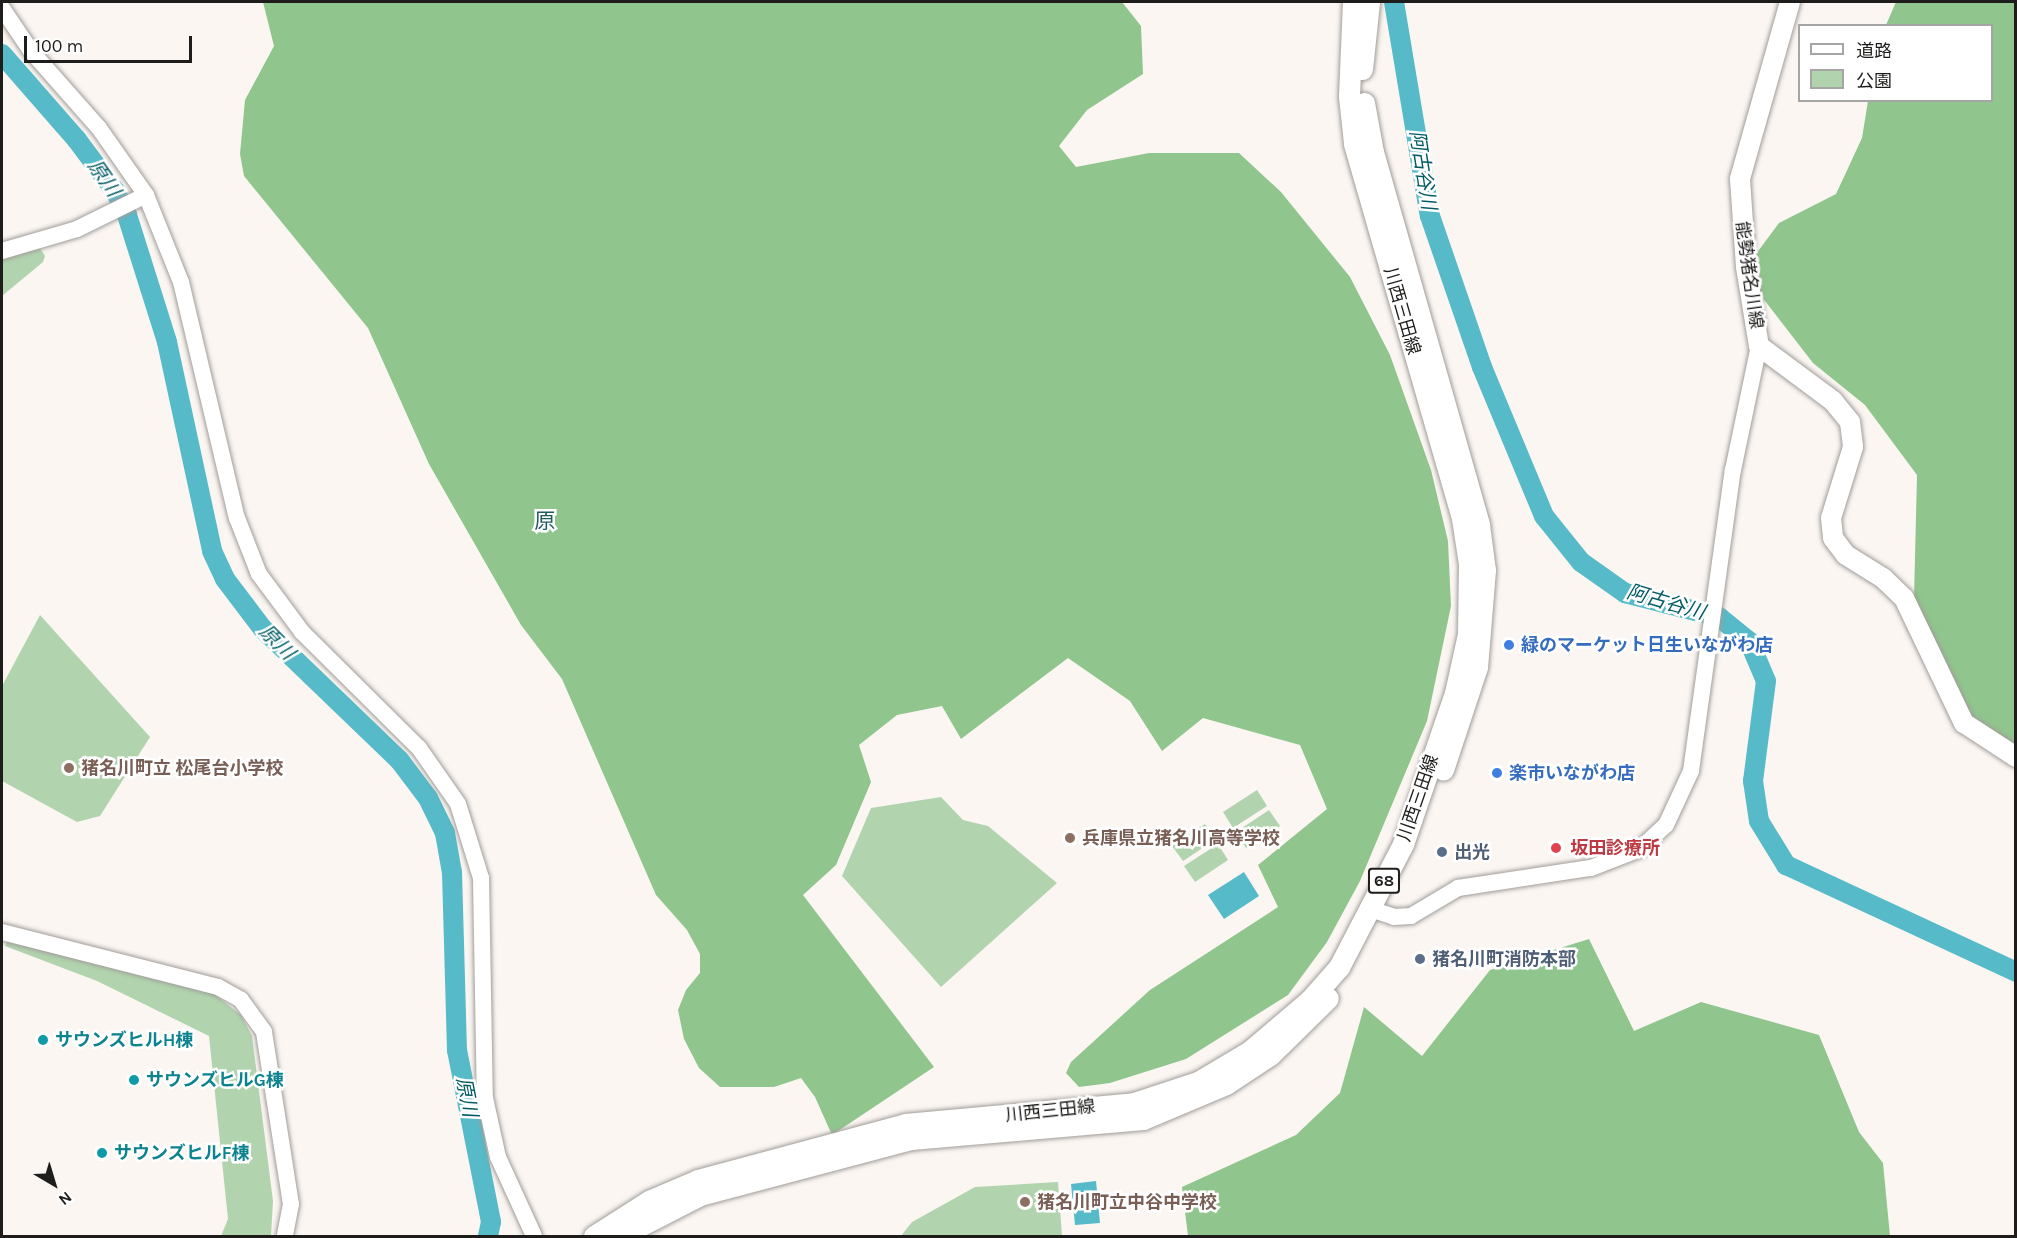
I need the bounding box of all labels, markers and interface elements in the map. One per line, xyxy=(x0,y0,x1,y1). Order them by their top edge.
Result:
scale bar xyxy=(27,24,195,62)
legend xyxy=(1798,24,1993,102)
text: 100 m xyxy=(35,35,83,57)
text: 道路 xyxy=(1856,40,1892,62)
text: 公園 xyxy=(1856,70,1892,92)
water label: 阿古谷川 xyxy=(1405,129,1441,211)
water label: 原川 xyxy=(83,155,125,201)
street label: 能勢猪名川線 xyxy=(1731,220,1767,330)
street label: 川西三田線 xyxy=(1379,265,1425,357)
district label: 原 xyxy=(535,508,555,534)
water label: 阿古谷川 xyxy=(1624,579,1708,625)
water label: 原川 xyxy=(254,619,300,665)
place label: 緑のマーケット日生いながわ店 xyxy=(1521,634,1773,656)
marker: 緑のマーケット日生いながわ店 xyxy=(1502,638,1516,652)
street label: 川西三田線 xyxy=(1393,752,1443,844)
place label: 猪名川町立 松尾台小学校 xyxy=(81,757,284,779)
marker: 猪名川町立 松尾台小学校 xyxy=(62,761,76,775)
place label: 楽市いながわ店 xyxy=(1509,762,1635,784)
marker: 楽市いながわ店 xyxy=(1490,766,1504,780)
place label: 兵庫県立猪名川高等学校 xyxy=(1082,827,1280,849)
marker: 兵庫県立猪名川高等学校 xyxy=(1063,831,1077,845)
place label: 坂田診療所 xyxy=(1570,837,1660,859)
marker: 坂田診療所 xyxy=(1547,839,1565,857)
place label: 出光 xyxy=(1454,841,1490,863)
marker: 出光 xyxy=(1435,845,1449,859)
road number: 68 xyxy=(1368,868,1400,894)
place label: 猪名川町消防本部 xyxy=(1432,948,1576,970)
marker: 猪名川町消防本部 xyxy=(1413,952,1427,966)
place label: サウンズヒルH棟 xyxy=(55,1029,194,1051)
marker: サウンズヒルH棟 xyxy=(36,1033,50,1047)
place label: サウンズヒルG棟 xyxy=(146,1069,284,1091)
marker: サウンズヒルG棟 xyxy=(127,1073,141,1087)
water label: 原川 xyxy=(451,1075,483,1119)
street label: 川西三田線 xyxy=(1004,1096,1096,1126)
place label: サウンズヒルF棟 xyxy=(114,1142,250,1164)
marker: サウンズヒルF棟 xyxy=(95,1146,109,1160)
north arrow xyxy=(24,1154,84,1214)
text: N xyxy=(55,1188,76,1210)
place label: 猪名川町立中谷中学校 xyxy=(1037,1191,1217,1213)
marker: 猪名川町立中谷中学校 xyxy=(1018,1195,1032,1209)

